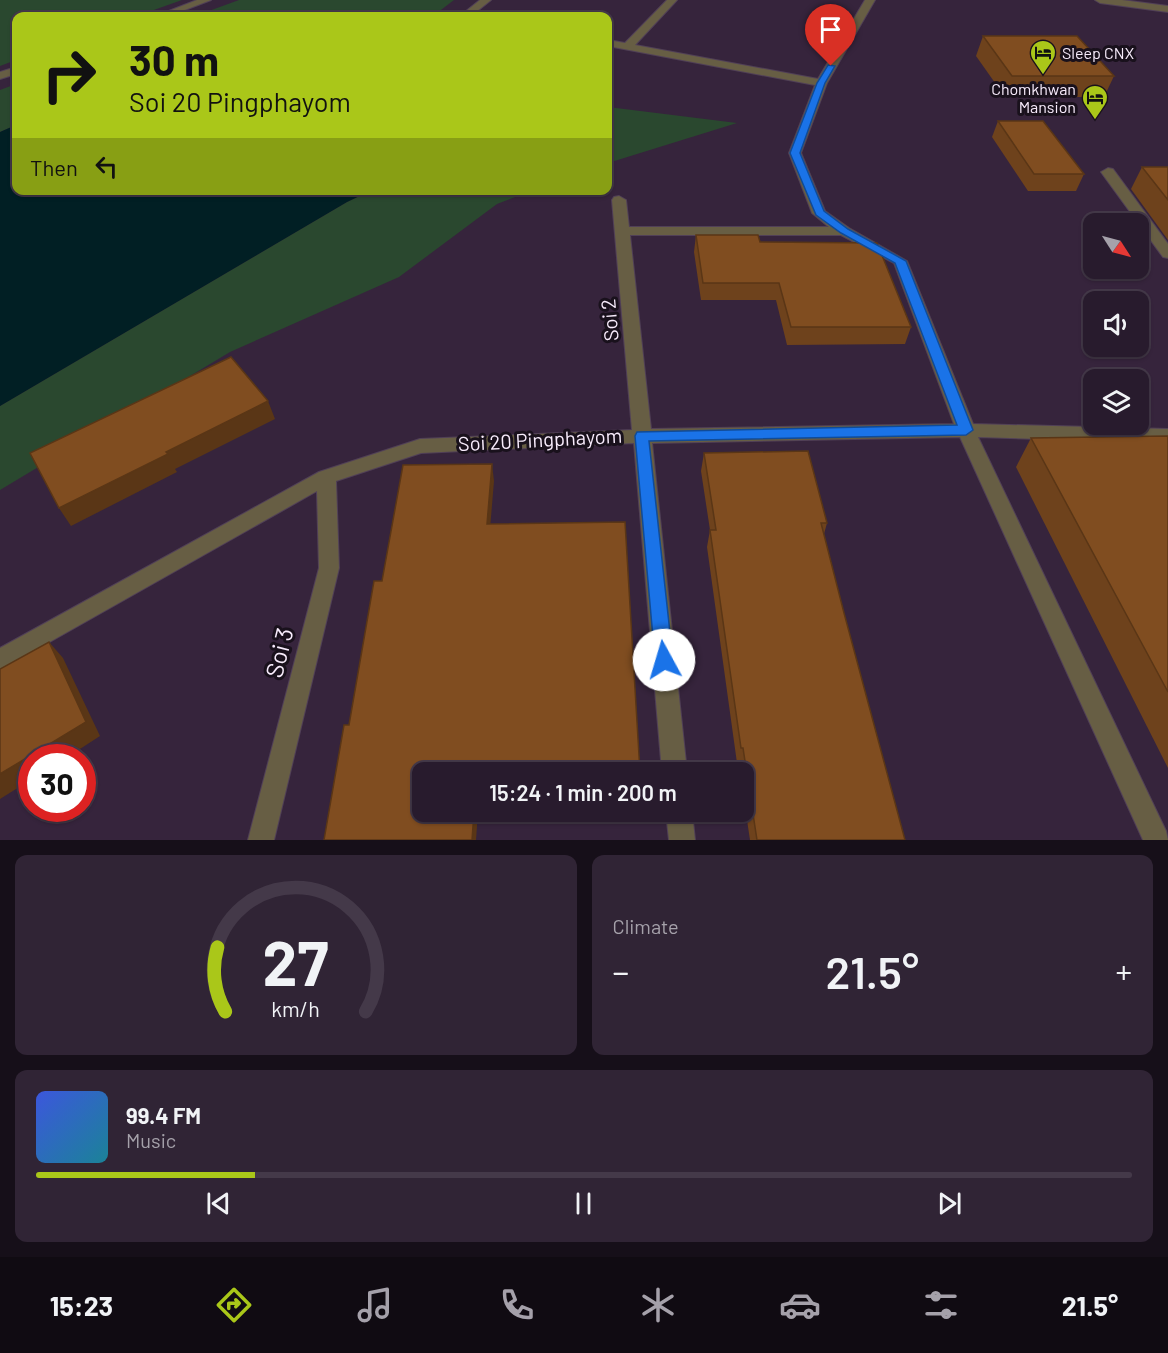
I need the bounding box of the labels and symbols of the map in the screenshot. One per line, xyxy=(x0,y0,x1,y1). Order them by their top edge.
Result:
pin xyxy=(805,4,856,66)
hotel icon: Sleep CNX xyxy=(1028,38,1058,76)
place label: Sleep CNX xyxy=(1062,43,1134,62)
place label: Chomkhwan Mansion xyxy=(991,79,1076,116)
hotel icon: Chomkhwan Mansion xyxy=(1080,83,1110,121)
north arrow xyxy=(1083,213,1149,279)
street label: Soi 2 xyxy=(595,298,623,342)
street label: Soi 20 Pingphayom xyxy=(457,423,623,455)
street label: Soi 3 xyxy=(258,625,299,681)
position arrow xyxy=(632,628,696,692)
speed limit sign: 30 xyxy=(18,744,96,822)

